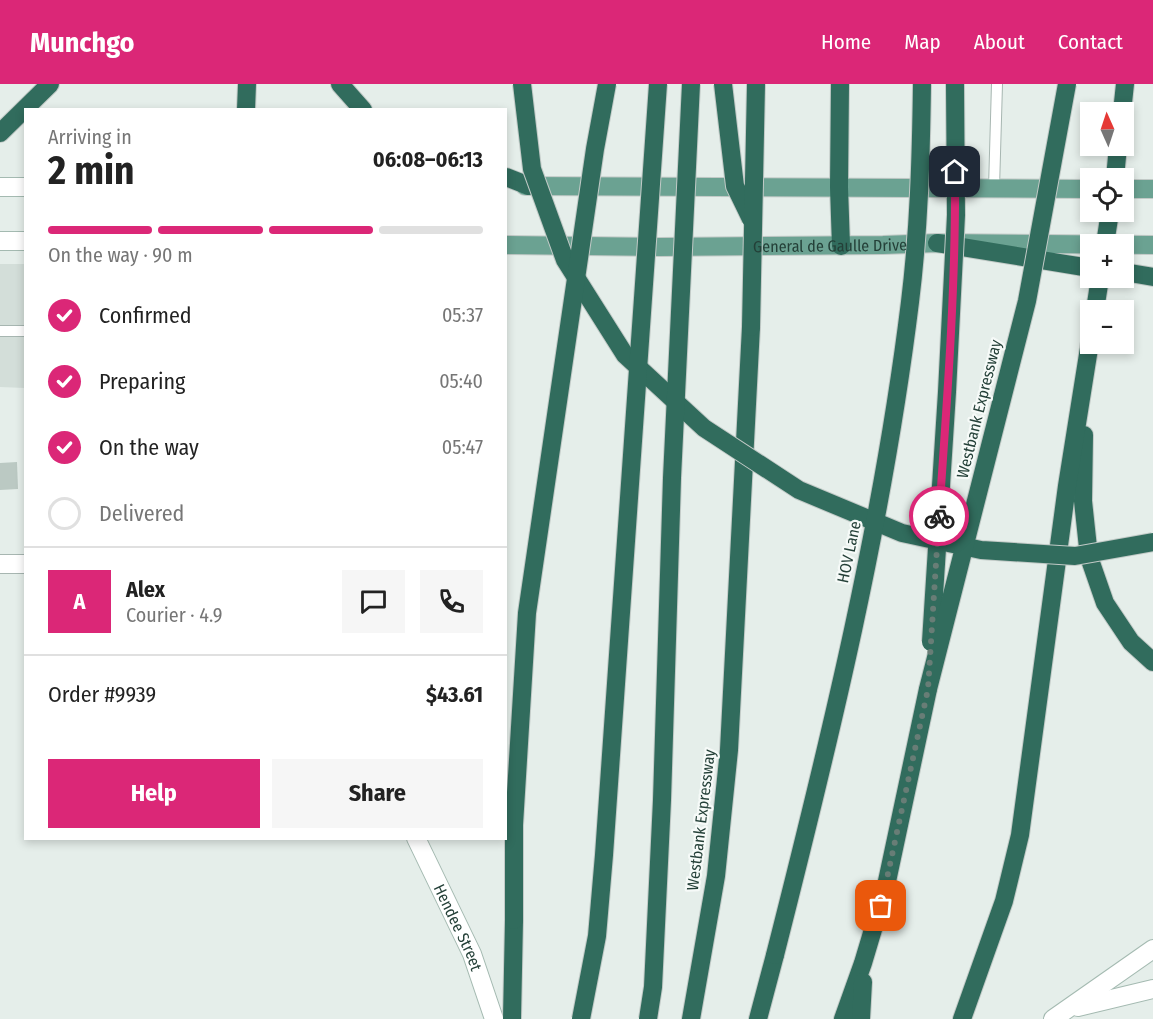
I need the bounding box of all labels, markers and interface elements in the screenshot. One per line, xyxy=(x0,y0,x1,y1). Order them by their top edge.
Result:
text: Munchgo xyxy=(30,26,135,59)
text: Home xyxy=(821,29,871,55)
text: Map xyxy=(904,29,941,55)
text: About xyxy=(974,29,1025,55)
text: Contact xyxy=(1058,29,1123,55)
north arrow xyxy=(1080,102,1134,156)
map controls xyxy=(1080,102,1134,354)
text: Arriving in xyxy=(48,125,132,149)
text: 06:08–06:13 xyxy=(373,146,483,173)
pin xyxy=(929,146,980,197)
text: 2 min xyxy=(48,148,134,194)
icon: home xyxy=(938,155,971,188)
button: locate xyxy=(1080,168,1134,222)
button: + xyxy=(1080,234,1134,288)
street label: General de Gaulle Drive xyxy=(753,235,907,256)
text: On the way · 90 m xyxy=(48,243,193,267)
icon: check xyxy=(48,299,81,332)
button: − xyxy=(1080,300,1134,354)
text: Confirmed xyxy=(99,302,192,329)
text: 05:37 xyxy=(442,303,483,327)
street label: Westbank Expressway xyxy=(953,337,1006,480)
icon: check xyxy=(48,365,81,398)
text: Preparing xyxy=(99,368,185,395)
text: 05:40 xyxy=(439,369,483,393)
icon: check xyxy=(48,431,81,464)
text: On the way xyxy=(99,434,199,461)
text: 05:47 xyxy=(442,435,483,459)
courier xyxy=(909,486,969,546)
text: Delivered xyxy=(99,500,184,527)
icon: bike xyxy=(923,500,956,533)
street label: HOV Lane xyxy=(833,519,865,585)
button: chat xyxy=(342,570,405,633)
button: phone xyxy=(420,570,483,633)
text: Alex xyxy=(126,576,165,603)
text: A xyxy=(74,588,85,615)
text: Courier · 4.9 xyxy=(126,603,222,627)
text: Order #9939 xyxy=(48,681,156,708)
text: $43.61 xyxy=(426,681,483,708)
street label: Westbank Expressway xyxy=(683,747,719,892)
button: Help xyxy=(48,759,260,828)
button: Share xyxy=(272,759,483,828)
pin xyxy=(855,880,906,931)
street label: Hendee Street xyxy=(430,881,487,974)
icon: bag xyxy=(864,889,897,922)

